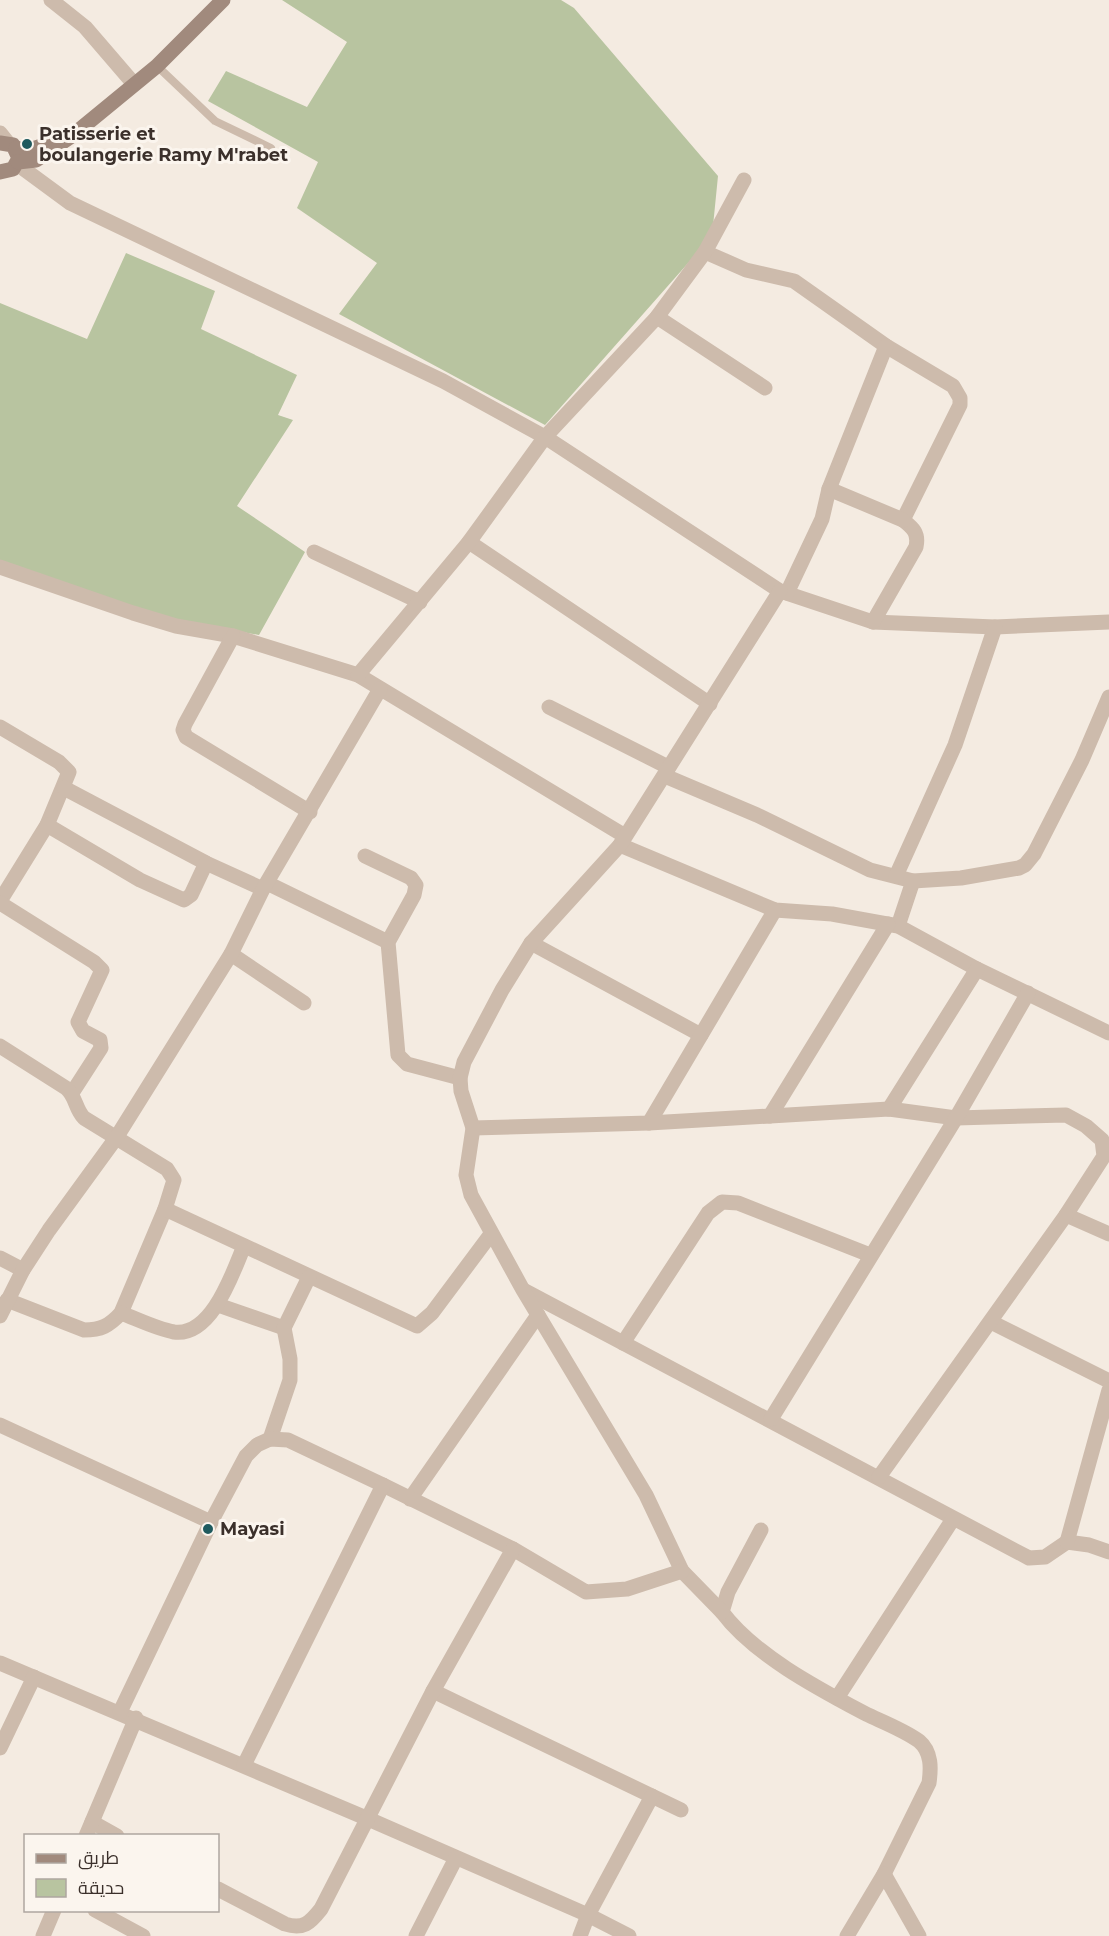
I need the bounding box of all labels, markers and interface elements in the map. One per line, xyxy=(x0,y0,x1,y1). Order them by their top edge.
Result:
place label: Patisserie et boulangerie Ramy M'rabet xyxy=(39,123,288,166)
marker: Patisserie et boulangerie Ramy M'rabet xyxy=(20,137,34,151)
place label: Mayasi xyxy=(220,1518,285,1540)
marker: Mayasi xyxy=(201,1522,215,1536)
legend xyxy=(24,1834,219,1912)
text: طريق xyxy=(78,1847,119,1870)
text: حديقة xyxy=(78,1877,124,1899)

